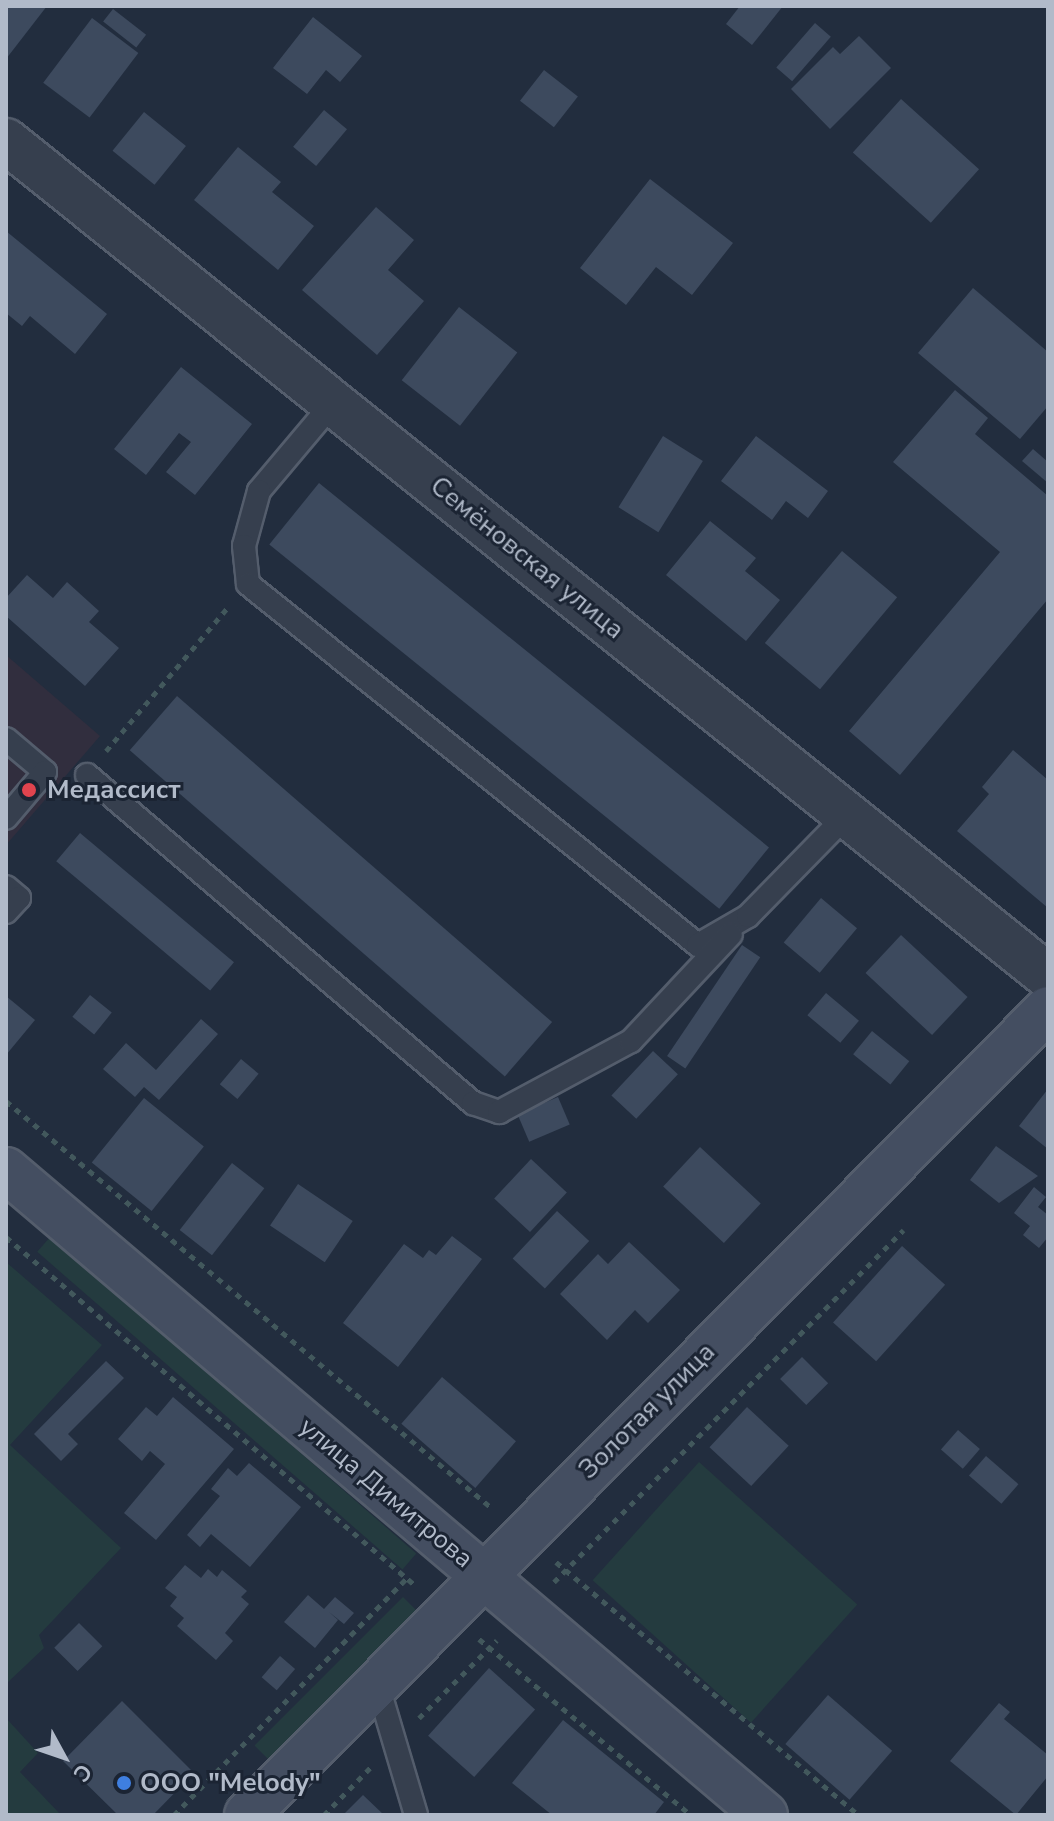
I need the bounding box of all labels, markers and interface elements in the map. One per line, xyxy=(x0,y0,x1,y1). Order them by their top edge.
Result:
street label: Семёновская улица xyxy=(424,470,630,646)
place label: Медассист xyxy=(47,774,181,806)
marker: Медассист xyxy=(18,779,40,801)
street label: Золотая улица xyxy=(573,1337,721,1485)
street label: улица Димитрова xyxy=(293,1411,479,1575)
north arrow xyxy=(24,1717,104,1797)
text: С xyxy=(66,1757,99,1788)
place label: ООО "Melody" xyxy=(140,1767,321,1799)
marker: ООО "Melody" xyxy=(115,1774,133,1792)

